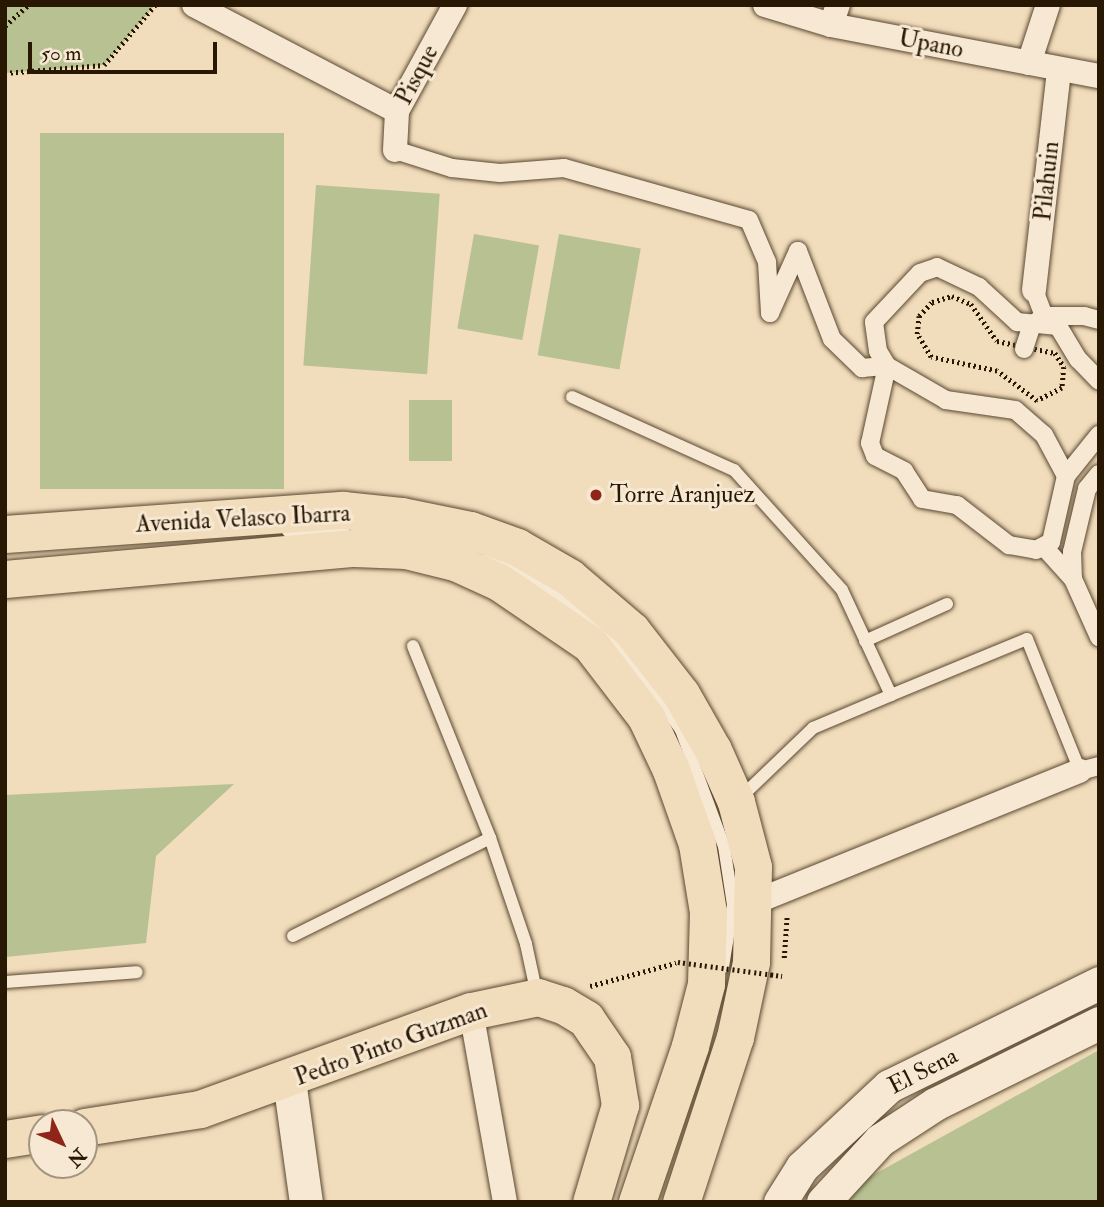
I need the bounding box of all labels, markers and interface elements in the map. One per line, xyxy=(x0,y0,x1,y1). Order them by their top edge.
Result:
street label: Upano xyxy=(896,24,966,64)
scale bar xyxy=(32,28,220,72)
text: 50 m xyxy=(41,40,82,67)
street label: Pisque xyxy=(389,40,445,110)
street label: Pilahuin xyxy=(1029,140,1065,222)
place label: Torre Aranjuez xyxy=(610,481,755,509)
marker: Torre Aranjuez xyxy=(588,487,604,503)
street label: Avenida Velasco Ibarra xyxy=(135,499,351,539)
street label: Pedro Pinto Guzman xyxy=(291,996,491,1092)
street label: El Sena xyxy=(883,1041,963,1101)
north arrow xyxy=(28,1109,98,1179)
text: N xyxy=(62,1143,91,1172)

